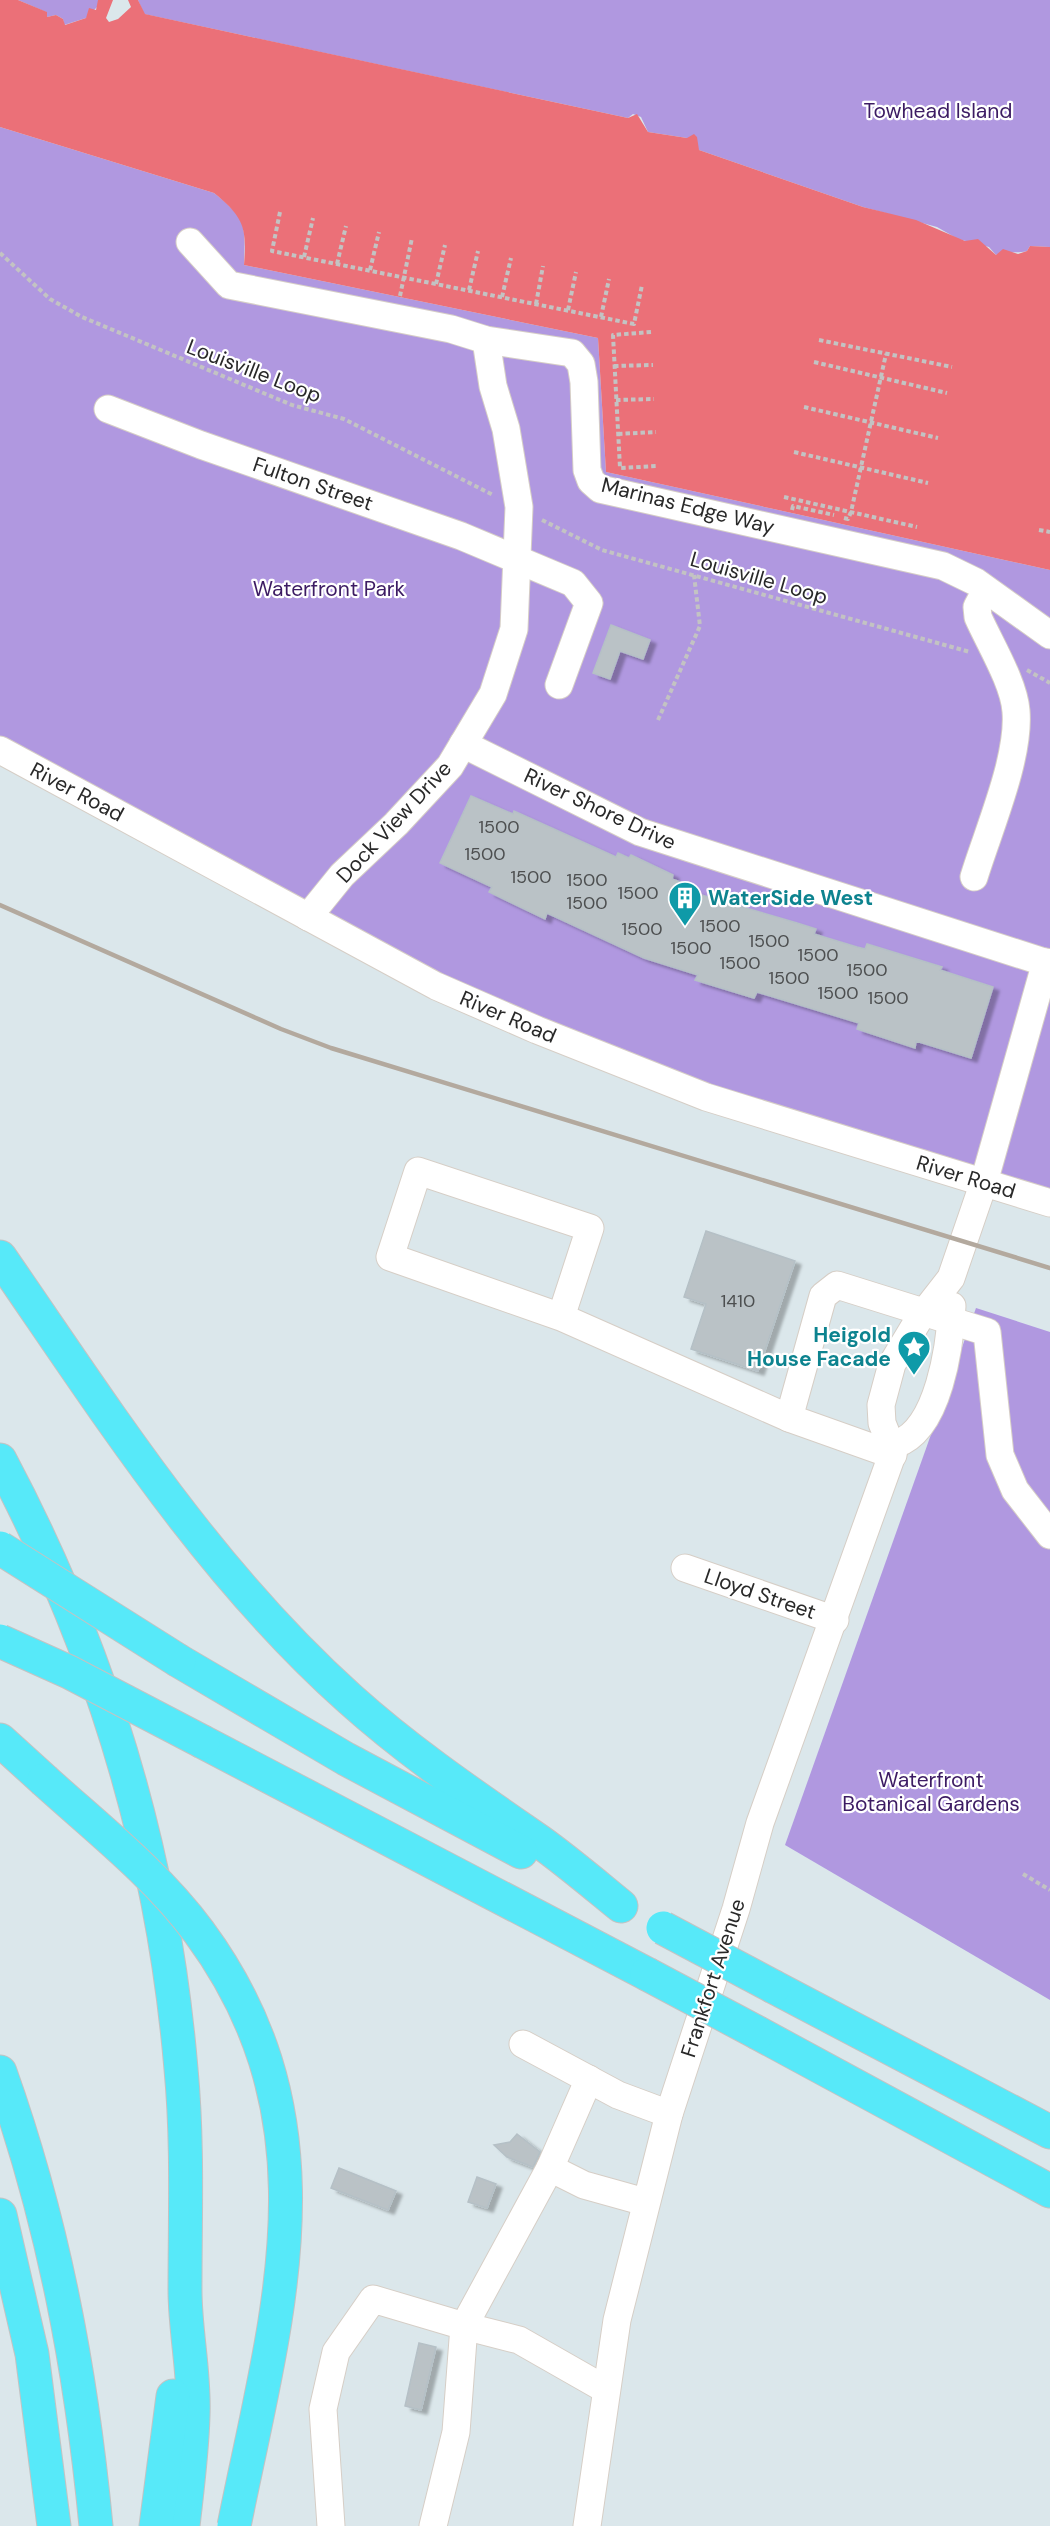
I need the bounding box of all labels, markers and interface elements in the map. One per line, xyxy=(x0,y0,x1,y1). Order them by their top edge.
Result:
park label: Towhead Island xyxy=(864,97,1012,125)
street label: Louisville Loop xyxy=(183,333,325,409)
street label: Fulton Street xyxy=(249,450,377,518)
street label: Marinas Edge Way xyxy=(599,471,778,541)
street label: Louisville Loop xyxy=(687,545,831,611)
park label: Waterfront Park xyxy=(253,575,406,603)
street label: Dock View Drive xyxy=(330,755,458,889)
street label: River Road xyxy=(25,756,129,828)
street label: River Shore Drive xyxy=(519,762,681,857)
house number: 1500 xyxy=(478,815,520,839)
house number: 1500 xyxy=(464,842,506,866)
house number: 1500 xyxy=(510,865,552,889)
house number: 1500 xyxy=(566,868,608,892)
building icon: WaterSide West xyxy=(667,880,703,927)
house number: 1500 xyxy=(617,881,659,905)
place label: WaterSide West xyxy=(708,884,873,912)
house number: 1500 xyxy=(566,891,608,915)
house number: 1500 xyxy=(699,914,741,938)
house number: 1500 xyxy=(621,917,663,941)
house number: 1500 xyxy=(748,929,790,953)
house number: 1500 xyxy=(670,936,712,960)
house number: 1500 xyxy=(797,943,839,967)
house number: 1500 xyxy=(719,951,761,975)
house number: 1500 xyxy=(846,958,888,982)
house number: 1500 xyxy=(768,966,810,990)
house number: 1500 xyxy=(817,981,859,1005)
street label: River Road xyxy=(455,984,561,1050)
house number: 1500 xyxy=(867,986,909,1010)
street label: River Road xyxy=(913,1149,1019,1205)
house number: 1410 xyxy=(721,1289,755,1313)
place label: Heigold House Facade xyxy=(747,1321,891,1373)
place icon: Heigold House Facade xyxy=(896,1329,932,1376)
street label: Lloyd Street xyxy=(700,1562,820,1626)
park label: Waterfront Botanical Gardens xyxy=(842,1766,1020,1818)
street label: Frankfort Avenue xyxy=(674,1895,752,2061)

